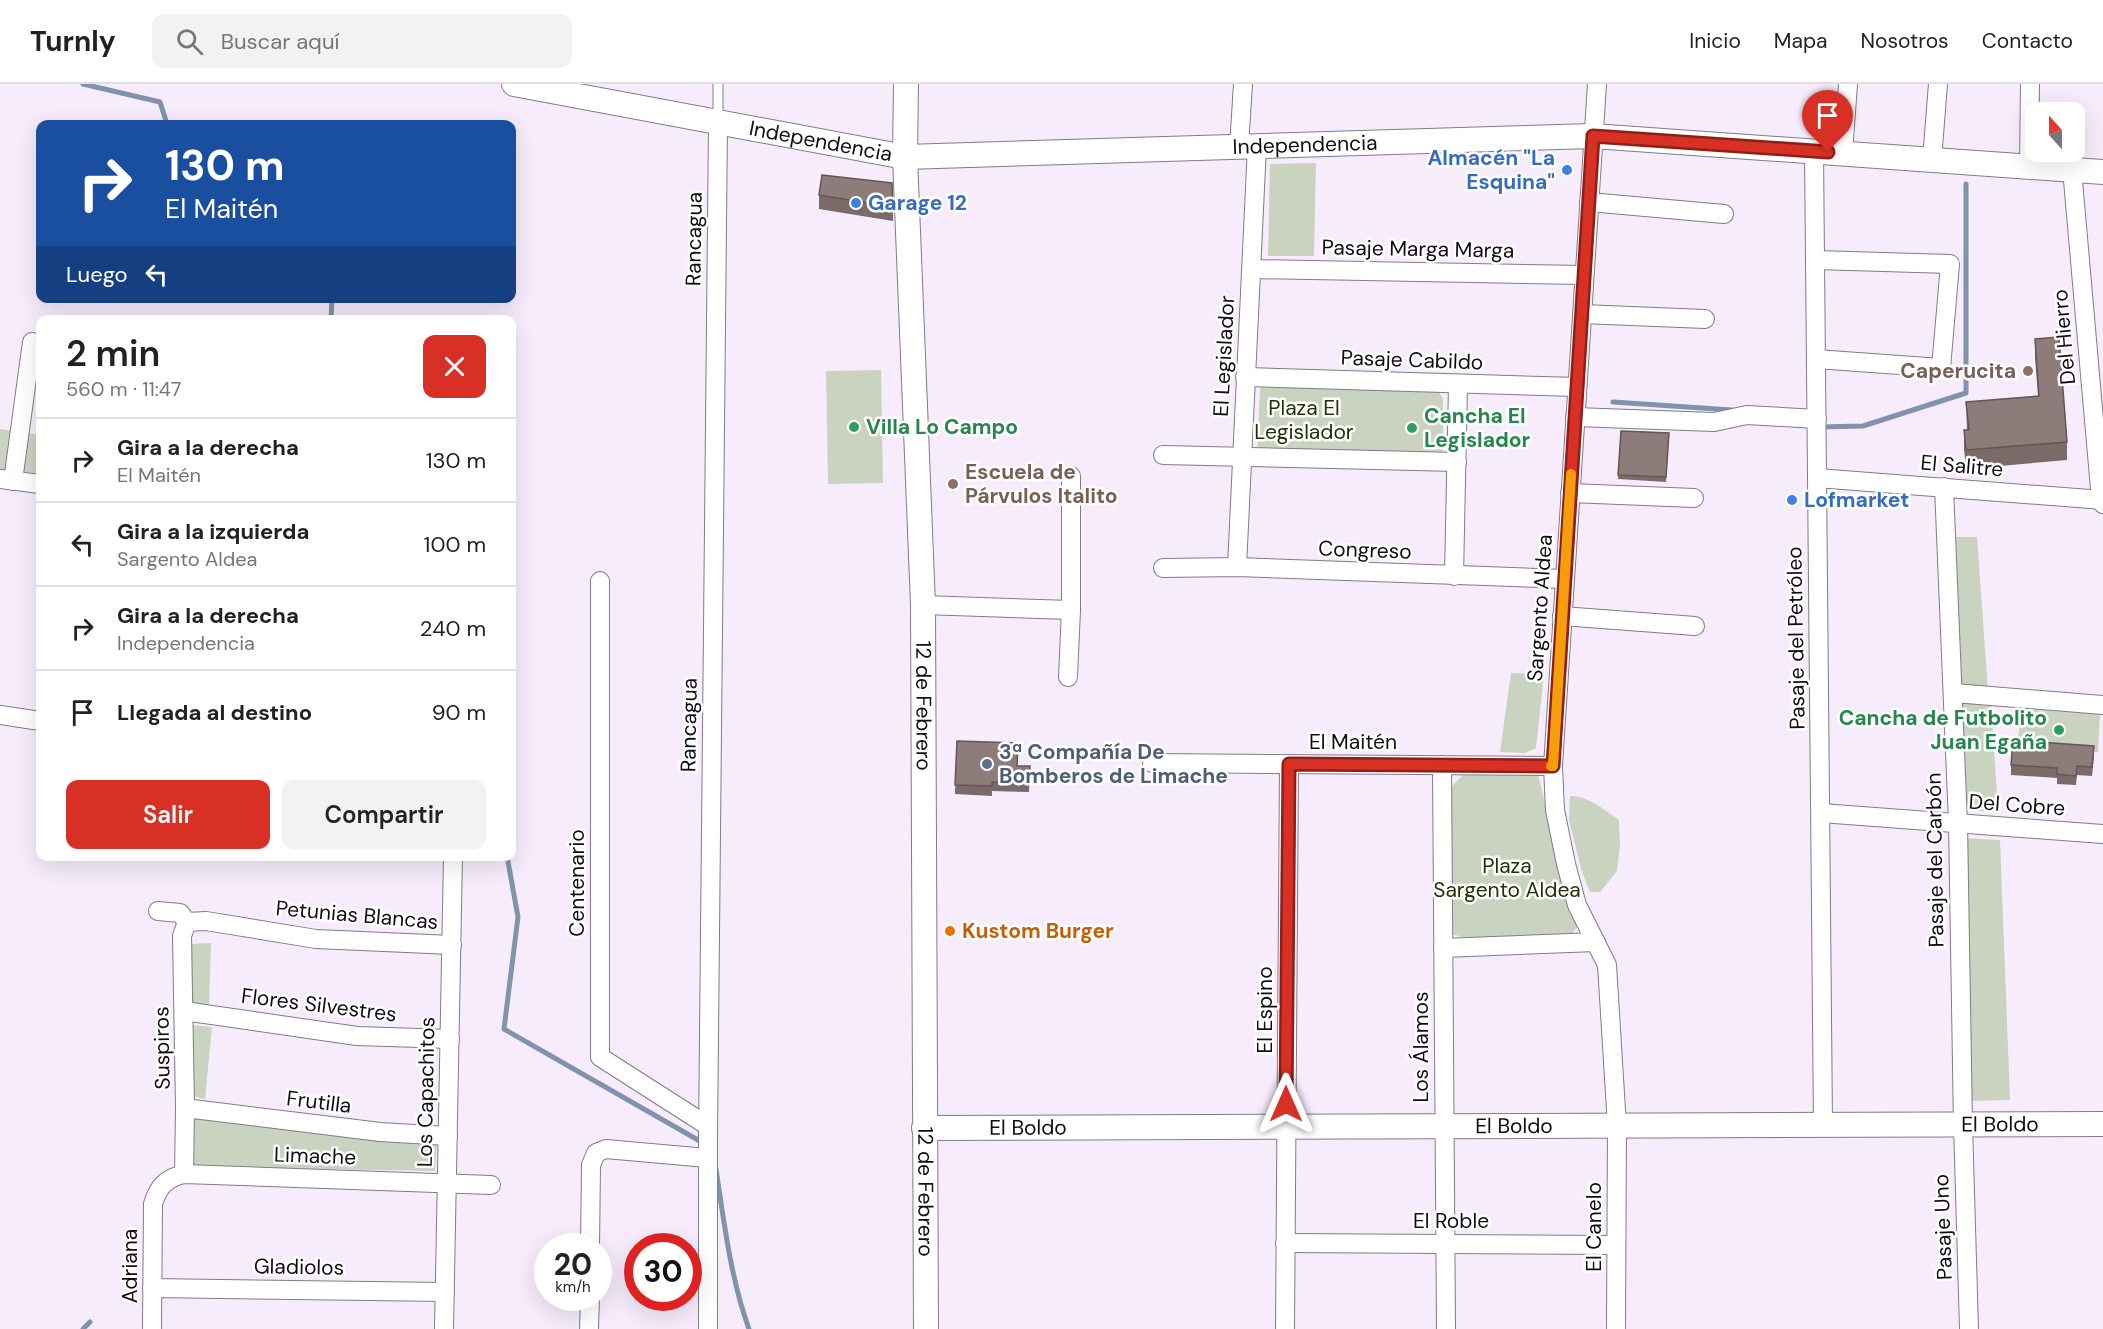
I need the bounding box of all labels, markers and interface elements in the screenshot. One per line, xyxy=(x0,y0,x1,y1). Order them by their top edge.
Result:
search box xyxy=(152,14,572,68)
text: Turnly xyxy=(30,23,116,60)
icon: search xyxy=(173,25,206,58)
text: Buscar aquí xyxy=(221,27,339,56)
text: Inicio xyxy=(1689,27,1741,55)
text: Mapa xyxy=(1774,27,1828,55)
text: Nosotros xyxy=(1861,27,1949,55)
text: Contacto xyxy=(1982,27,2073,55)
pin xyxy=(1802,90,1853,152)
icon: arrive xyxy=(1811,99,1844,132)
north arrow xyxy=(2025,102,2085,162)
map controls xyxy=(2025,102,2085,162)
street label: Independencia xyxy=(747,114,895,168)
street label: Independencia xyxy=(1232,129,1378,161)
text: 130 m xyxy=(165,138,285,193)
icon: right xyxy=(66,144,144,222)
place label: Almacén "La Esquina" xyxy=(1427,144,1555,196)
marker: Almacén "La Esquina" xyxy=(1560,163,1574,177)
place label: Garage 12 xyxy=(868,189,967,217)
text: El Maitén xyxy=(165,191,278,226)
street label: Rancagua xyxy=(679,192,709,286)
marker: Garage 12 xyxy=(849,196,863,210)
street label: Pasaje Marga Marga xyxy=(1321,233,1515,265)
icon: left xyxy=(140,258,173,291)
text: Luego xyxy=(66,260,128,289)
street label: Del Hierro xyxy=(2046,288,2082,386)
street label: El Legislador xyxy=(1207,294,1241,417)
text: 2 min xyxy=(66,330,160,377)
button: close xyxy=(423,335,486,398)
street label: Pasaje Cabildo xyxy=(1340,344,1484,376)
place label: Caperucita xyxy=(1900,357,2016,385)
marker: Caperucita xyxy=(2021,364,2035,378)
text: 560 m · 11:47 xyxy=(66,376,182,402)
park label: Plaza El Legislador xyxy=(1254,394,1354,446)
place label: Cancha El Legislador xyxy=(1424,402,1531,454)
place label: Villa Lo Campo xyxy=(866,413,1018,441)
marker: Villa Lo Campo xyxy=(847,420,861,434)
marker: Cancha El Legislador xyxy=(1405,421,1419,435)
text: Gira a la derecha xyxy=(117,433,299,462)
icon: right xyxy=(66,444,99,477)
text: 130 m xyxy=(426,446,486,475)
street label: El Salitre xyxy=(1919,448,2005,484)
place label: Escuela de Párvulos Italito xyxy=(965,458,1118,510)
text: El Maitén xyxy=(117,462,201,488)
marker: Escuela de Párvulos Italito xyxy=(946,477,960,491)
place label: Lofmarket xyxy=(1804,486,1909,514)
marker: Lofmarket xyxy=(1785,493,1799,507)
text: Gira a la izquierda xyxy=(117,517,309,546)
icon: left xyxy=(66,528,99,561)
text: 100 m xyxy=(424,530,486,559)
street label: Sargento Aldea xyxy=(1521,533,1559,683)
street label: Congreso xyxy=(1318,534,1412,566)
text: Sargento Aldea xyxy=(117,546,258,572)
street label: Pasaje del Petróleo xyxy=(1780,546,1812,730)
text: Gira a la derecha xyxy=(117,601,299,630)
icon: right xyxy=(66,612,99,645)
text: 240 m xyxy=(420,614,486,643)
text: Independencia xyxy=(117,630,255,656)
street label: 12 de Febrero xyxy=(909,641,938,771)
street label: Rancagua xyxy=(674,678,704,772)
icon: arrive xyxy=(66,696,99,729)
text: Llegada al destino xyxy=(117,698,312,727)
text: 90 m xyxy=(432,698,486,727)
place label: Cancha de Futbolito Juan Egaña xyxy=(1839,704,2047,756)
marker: Cancha de Futbolito Juan Egaña xyxy=(2052,723,2066,737)
street label: El Maitén xyxy=(1309,728,1397,756)
place label: 3ª Compañía De Bomberos de Limache xyxy=(999,738,1228,790)
marker: 3ª Compañía De Bomberos de Limache xyxy=(980,757,994,771)
street label: Pasaje del Carbón xyxy=(1919,772,1951,948)
button: Salir xyxy=(66,780,270,849)
button: Compartir xyxy=(282,780,486,849)
street label: Del Cobre xyxy=(1968,788,2066,822)
street label: Centenario xyxy=(563,829,591,937)
park label: Plaza Sargento Aldea xyxy=(1433,852,1581,904)
street label: Petunias Blancas xyxy=(275,894,439,936)
place label: Kustom Burger xyxy=(962,917,1114,945)
marker: Kustom Burger xyxy=(943,924,957,938)
street label: El Espino xyxy=(1251,966,1279,1054)
street label: Flores Silvestres xyxy=(240,982,398,1028)
street label: Los Álamos xyxy=(1407,992,1435,1102)
street label: Suspiros xyxy=(147,1006,177,1090)
street label: Los Capachitos xyxy=(411,1017,441,1167)
position arrow xyxy=(1254,1072,1318,1136)
street label: Frutilla xyxy=(285,1084,353,1120)
street label: El Boldo xyxy=(1961,1110,2039,1138)
street label: El Boldo xyxy=(1475,1112,1553,1140)
street label: El Boldo xyxy=(989,1114,1067,1142)
street label: 12 de Febrero xyxy=(911,1127,940,1257)
street label: Limache xyxy=(273,1141,357,1171)
street label: Pasaje Uno xyxy=(1927,1174,1959,1280)
street label: El Canelo xyxy=(1580,1182,1608,1272)
street label: El Roble xyxy=(1413,1207,1489,1235)
street label: Adriana xyxy=(116,1229,144,1303)
speed limit sign: 30 xyxy=(624,1233,702,1311)
text: 20 xyxy=(554,1245,592,1284)
street label: Gladiolos xyxy=(254,1252,344,1282)
text: km/h xyxy=(555,1277,591,1297)

